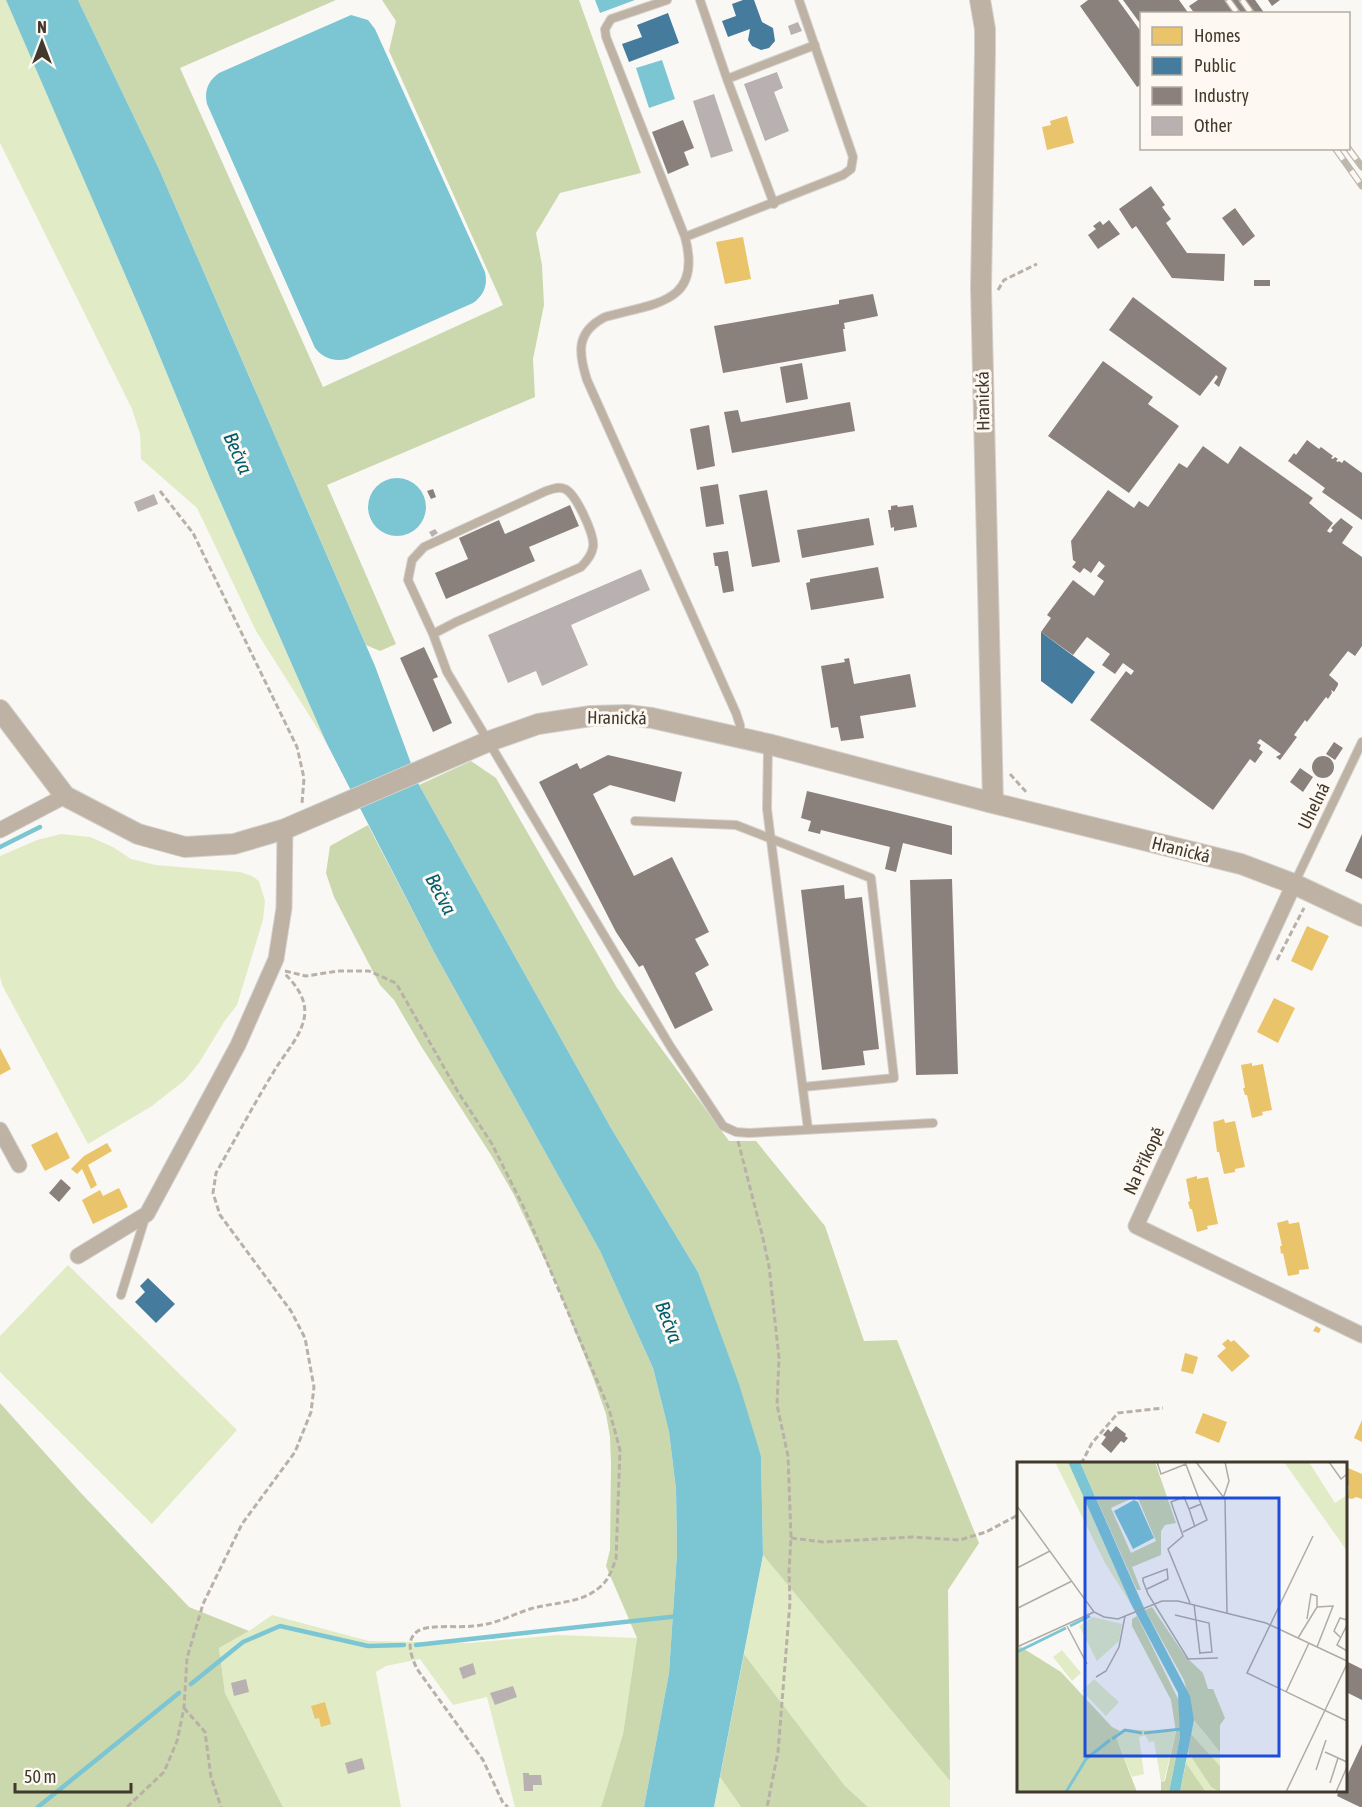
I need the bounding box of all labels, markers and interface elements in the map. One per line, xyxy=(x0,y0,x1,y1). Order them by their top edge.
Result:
north arrow xyxy=(12,12,72,72)
legend xyxy=(1140,12,1350,150)
text: N xyxy=(37,18,47,36)
text: Homes xyxy=(1194,25,1240,46)
text: Public xyxy=(1194,55,1236,76)
text: Industry xyxy=(1194,85,1249,106)
text: Other xyxy=(1194,115,1233,136)
street label: Hranická xyxy=(971,371,994,431)
water label: Bečva xyxy=(219,429,258,477)
street label: Hranická xyxy=(587,706,647,729)
street label: Uhelná xyxy=(1293,779,1334,833)
street label: Hranická xyxy=(1150,832,1213,867)
water label: Bečva xyxy=(421,869,462,918)
street label: Na Příkopě xyxy=(1119,1124,1168,1198)
water label: Bečva xyxy=(651,1298,688,1346)
inset map xyxy=(1017,1462,1347,1792)
scale bar xyxy=(15,1756,130,1794)
text: 50 m xyxy=(24,1766,56,1787)

